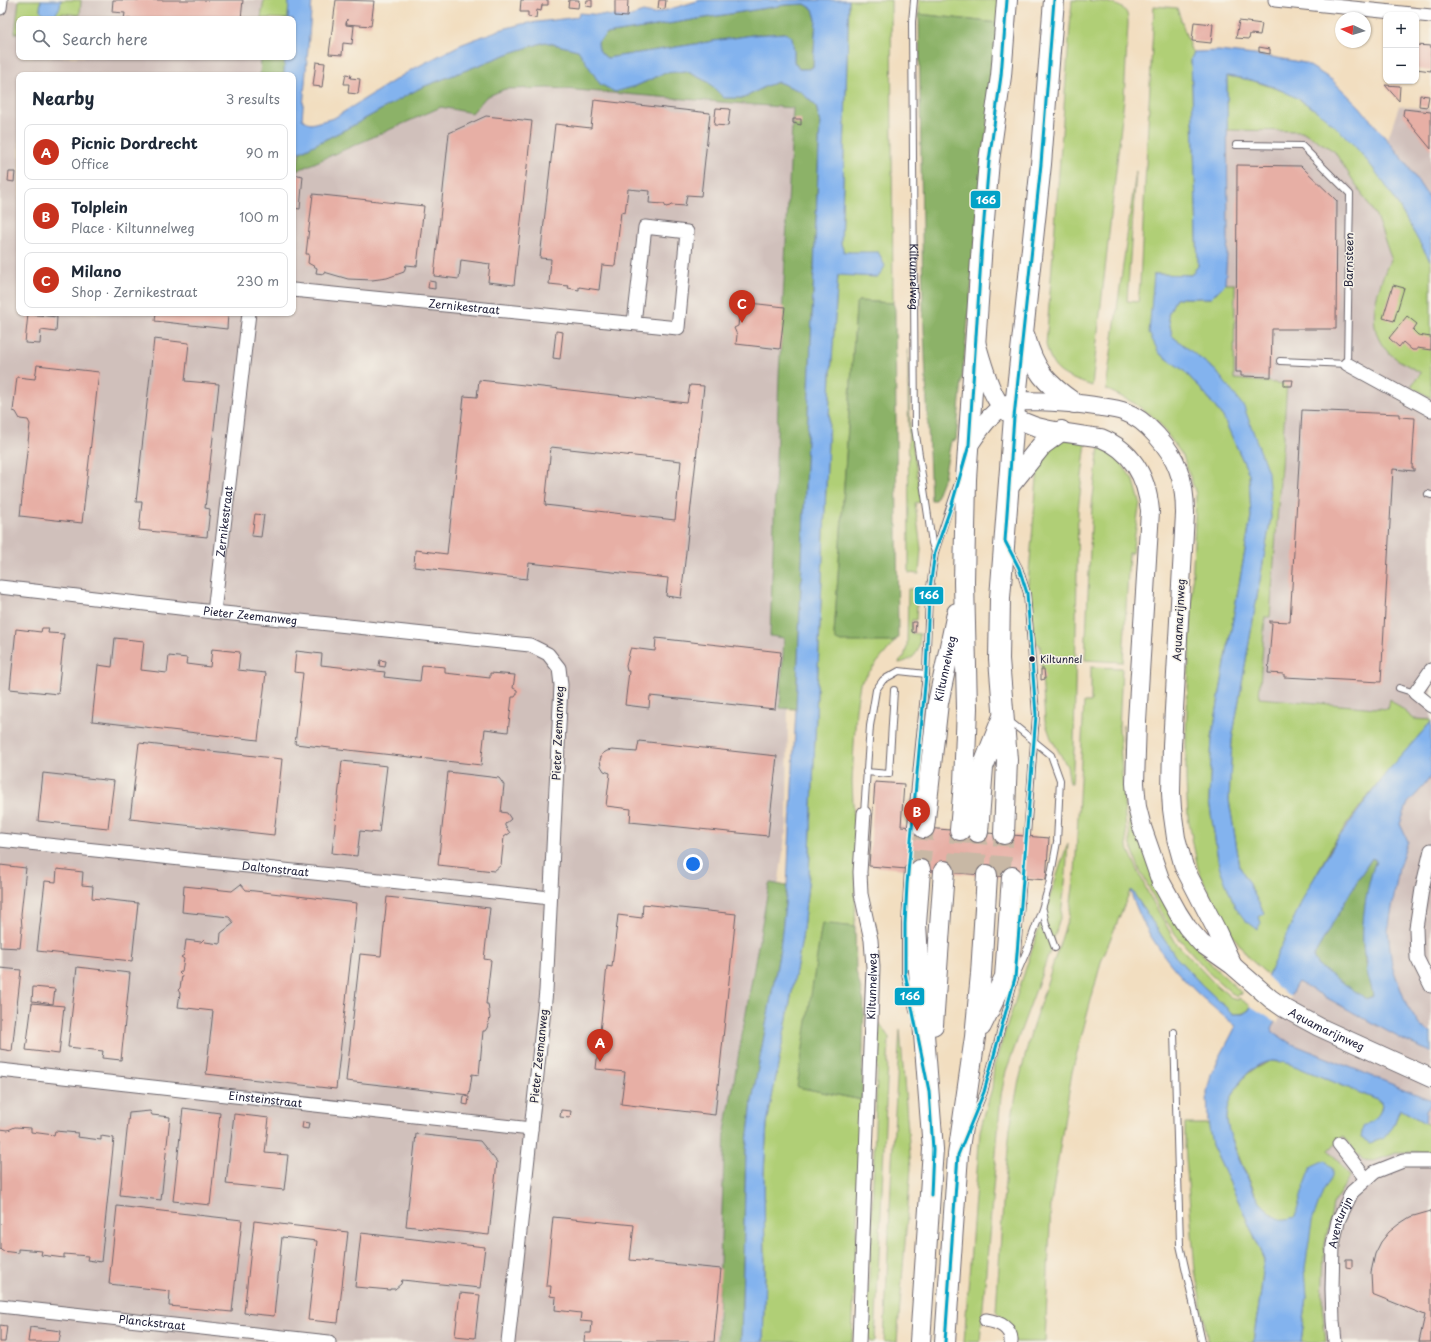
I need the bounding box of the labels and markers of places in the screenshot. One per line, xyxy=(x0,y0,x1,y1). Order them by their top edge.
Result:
pin: C xyxy=(729,290,755,323)
place label: Kiltunnel xyxy=(1040,651,1083,666)
marker: Kiltunnel xyxy=(1027,654,1037,664)
pin: B xyxy=(904,798,930,831)
pin: A xyxy=(587,1029,613,1062)

